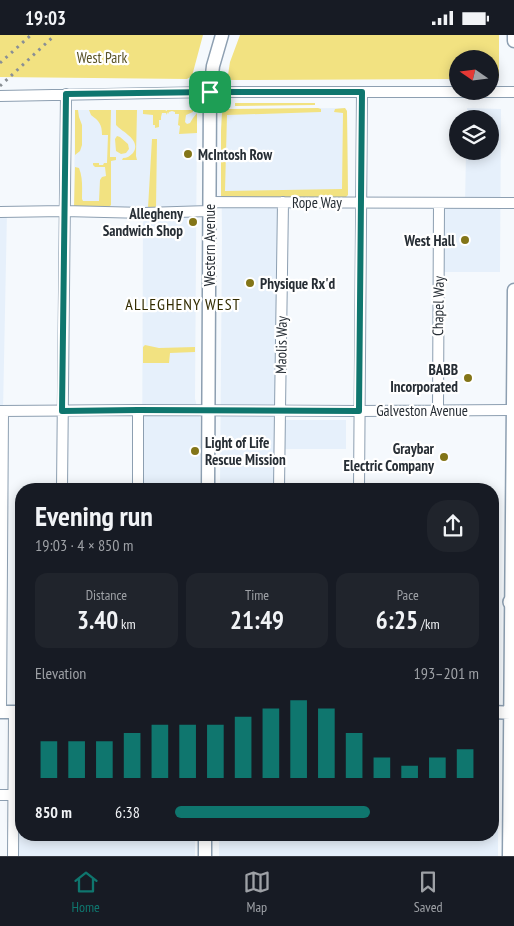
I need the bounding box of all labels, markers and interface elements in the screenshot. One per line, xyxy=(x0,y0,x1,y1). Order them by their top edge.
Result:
text: 19:03 xyxy=(25,6,66,30)
park label: West Park xyxy=(77,48,127,67)
north arrow xyxy=(449,50,499,100)
map controls xyxy=(449,50,499,160)
pin xyxy=(189,71,231,113)
icon: arrive xyxy=(196,78,224,106)
button: layers xyxy=(449,110,499,160)
place label: McIntosh Row xyxy=(198,145,273,164)
marker: McIntosh Row xyxy=(182,148,194,160)
street label: Rope Way xyxy=(292,193,342,212)
place label: Allegheny Sandwich Shop xyxy=(103,204,184,240)
street label: Western Avenue xyxy=(200,204,219,286)
marker: Allegheny Sandwich Shop xyxy=(187,216,199,228)
place label: West Hall xyxy=(403,231,455,250)
marker: West Hall xyxy=(459,234,471,246)
place label: Physique Rx'd xyxy=(260,274,335,293)
street label: Chapel Way xyxy=(428,276,448,336)
marker: Physique Rx'd xyxy=(244,277,256,289)
district label: ALLEGHENY WEST xyxy=(125,294,241,314)
street label: Maolis Way xyxy=(271,315,291,374)
place label: BABB Incorporated xyxy=(390,360,458,396)
marker: BABB Incorporated xyxy=(462,372,474,384)
street label: Galveston Avenue xyxy=(376,401,468,420)
place label: Light of Life Rescue Mission xyxy=(205,433,286,469)
place label: Graybar Electric Company xyxy=(344,439,435,475)
marker: Light of Life Rescue Mission xyxy=(189,445,201,457)
marker: Graybar Electric Company xyxy=(438,451,450,463)
text: Evening run xyxy=(35,497,153,534)
button: share xyxy=(427,500,479,552)
text: 19:03 · 4 × 850 m xyxy=(35,535,133,555)
text: Distance xyxy=(86,586,127,604)
text: Time xyxy=(245,586,269,604)
text: Pace xyxy=(397,586,419,604)
text: 3.40 xyxy=(77,604,118,636)
text: 21:49 xyxy=(230,604,284,636)
text: 6:25 xyxy=(376,604,418,636)
text: km xyxy=(118,615,136,633)
text: /km xyxy=(418,615,440,633)
text: Elevation xyxy=(35,663,86,683)
text: 193–201 m xyxy=(414,663,479,683)
text: 850 m xyxy=(35,802,72,822)
text: 6:38 xyxy=(115,802,140,822)
tab: Home xyxy=(71,868,100,916)
tab: Map xyxy=(243,868,271,916)
tab: Saved xyxy=(414,868,443,916)

